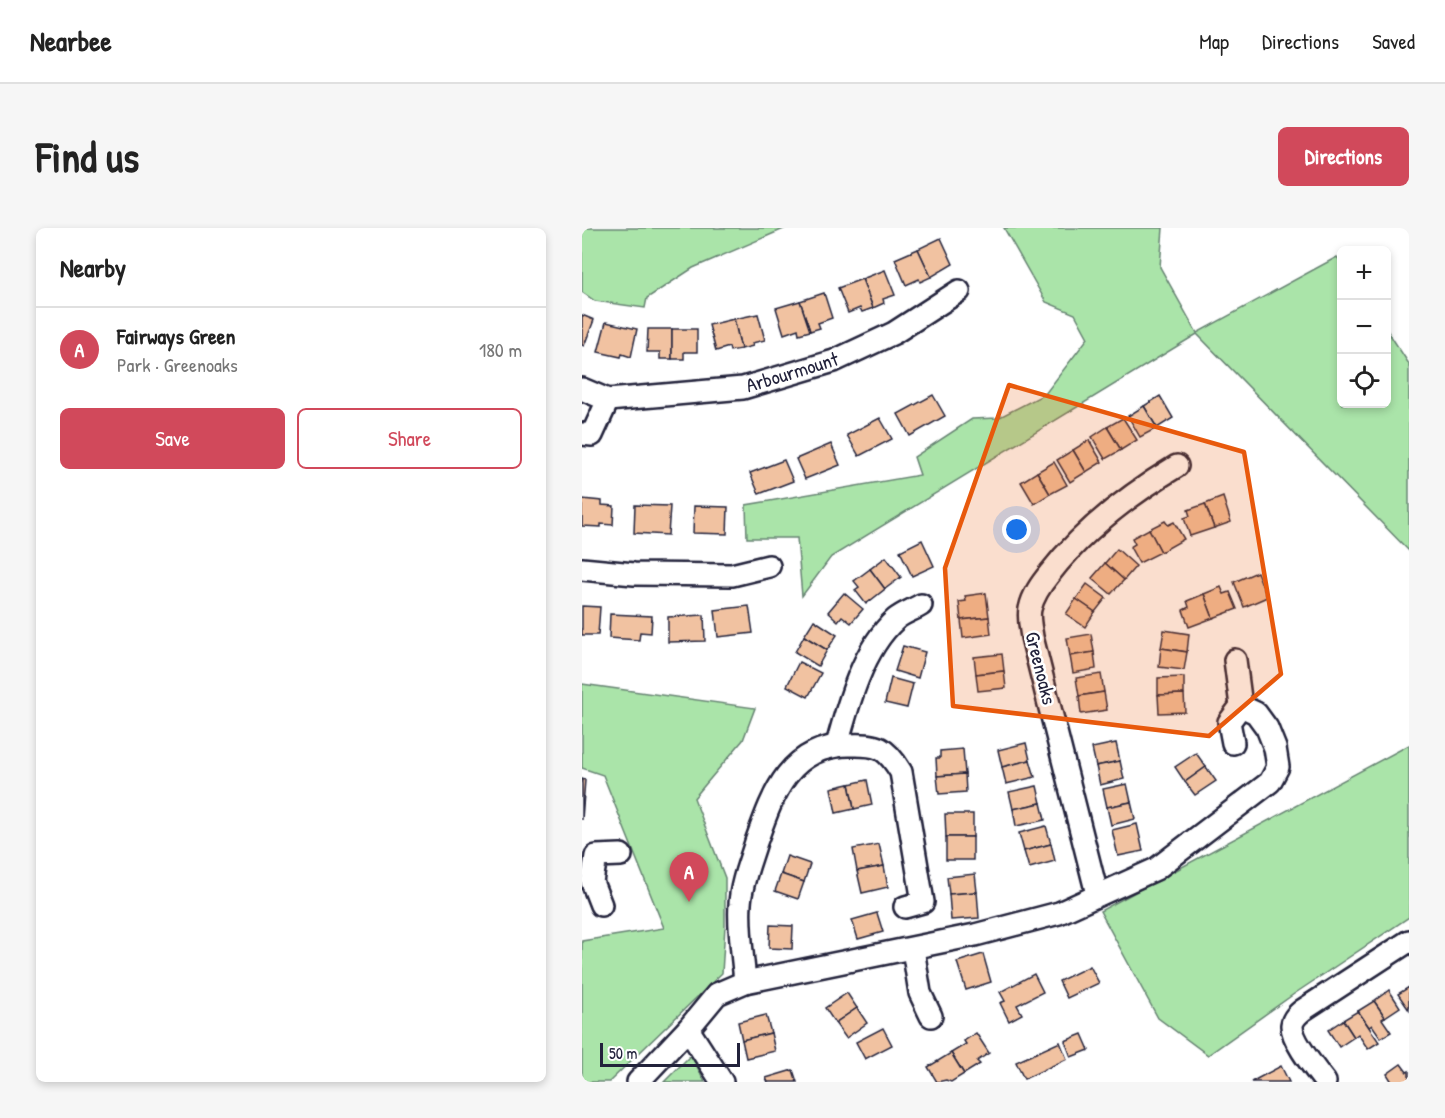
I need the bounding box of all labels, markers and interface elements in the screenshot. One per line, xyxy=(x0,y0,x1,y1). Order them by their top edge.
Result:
text: Nearbee xyxy=(30,22,112,60)
text: Map xyxy=(1199,27,1229,56)
text: Directions xyxy=(1262,27,1339,56)
text: Saved xyxy=(1372,27,1415,56)
button: Directions xyxy=(1278,127,1409,186)
text: Find us xyxy=(36,128,139,185)
map controls xyxy=(1337,246,1391,408)
button: + xyxy=(1337,246,1391,300)
text: Nearby xyxy=(60,250,126,285)
button: − xyxy=(1337,300,1391,354)
text: Fairways Green xyxy=(117,321,235,351)
text: A xyxy=(75,336,84,363)
text: 180 m xyxy=(479,336,522,363)
street label: Arbourmount xyxy=(742,344,842,398)
text: Park · Greenoaks xyxy=(117,351,238,378)
button: locate xyxy=(1337,354,1391,408)
button: Save xyxy=(60,408,285,469)
button: Share xyxy=(297,408,522,469)
your location xyxy=(1002,515,1031,544)
street label: Greenoaks xyxy=(1019,629,1064,707)
pin: A xyxy=(670,852,708,902)
scale bar xyxy=(600,1040,740,1068)
text: 50 m xyxy=(609,1042,638,1064)

